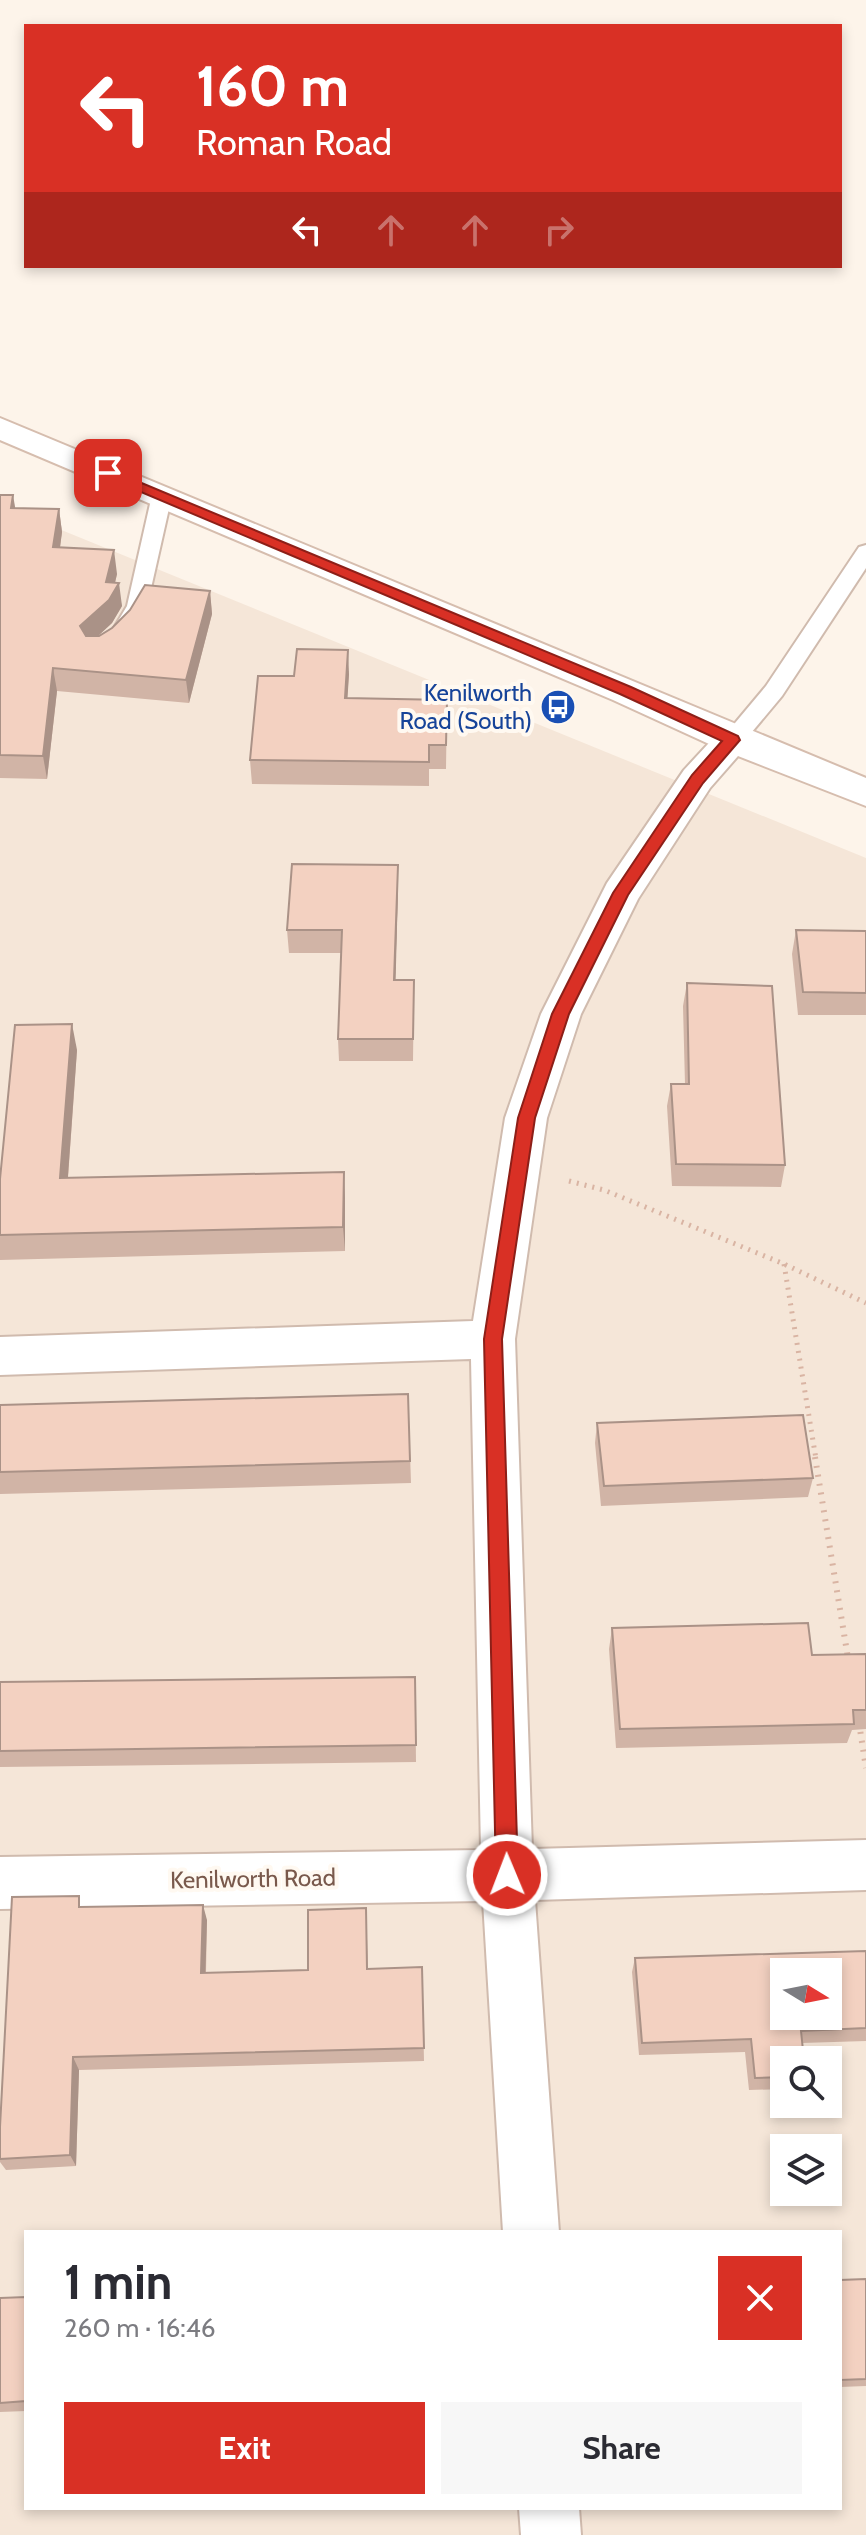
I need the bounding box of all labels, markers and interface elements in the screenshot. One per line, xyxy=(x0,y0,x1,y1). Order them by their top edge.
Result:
text: 160 m xyxy=(196,52,349,120)
icon: left xyxy=(64,56,168,160)
text: Roman Road xyxy=(196,120,392,164)
icon: left xyxy=(285,208,329,252)
icon: ahead xyxy=(369,208,413,252)
icon: ahead xyxy=(453,208,497,252)
icon: right xyxy=(537,208,581,252)
pin xyxy=(74,439,142,507)
icon: arrive xyxy=(86,451,130,495)
place label: Kenilworth Road (South) xyxy=(399,678,532,735)
bus stop icon: Kenilworth Road (South) xyxy=(539,688,577,726)
position arrow xyxy=(465,1833,549,1917)
street label: Kenilworth Road xyxy=(170,1863,336,1894)
north arrow xyxy=(770,1958,842,2030)
map controls xyxy=(770,1958,842,2206)
button: search xyxy=(770,2046,842,2118)
button: layers xyxy=(770,2134,842,2206)
text: 1 min xyxy=(64,2253,172,2311)
button: close xyxy=(718,2256,802,2340)
text: 260 m · 16:46 xyxy=(64,2312,216,2344)
button: Exit xyxy=(64,2402,425,2494)
button: Share xyxy=(441,2402,802,2494)

